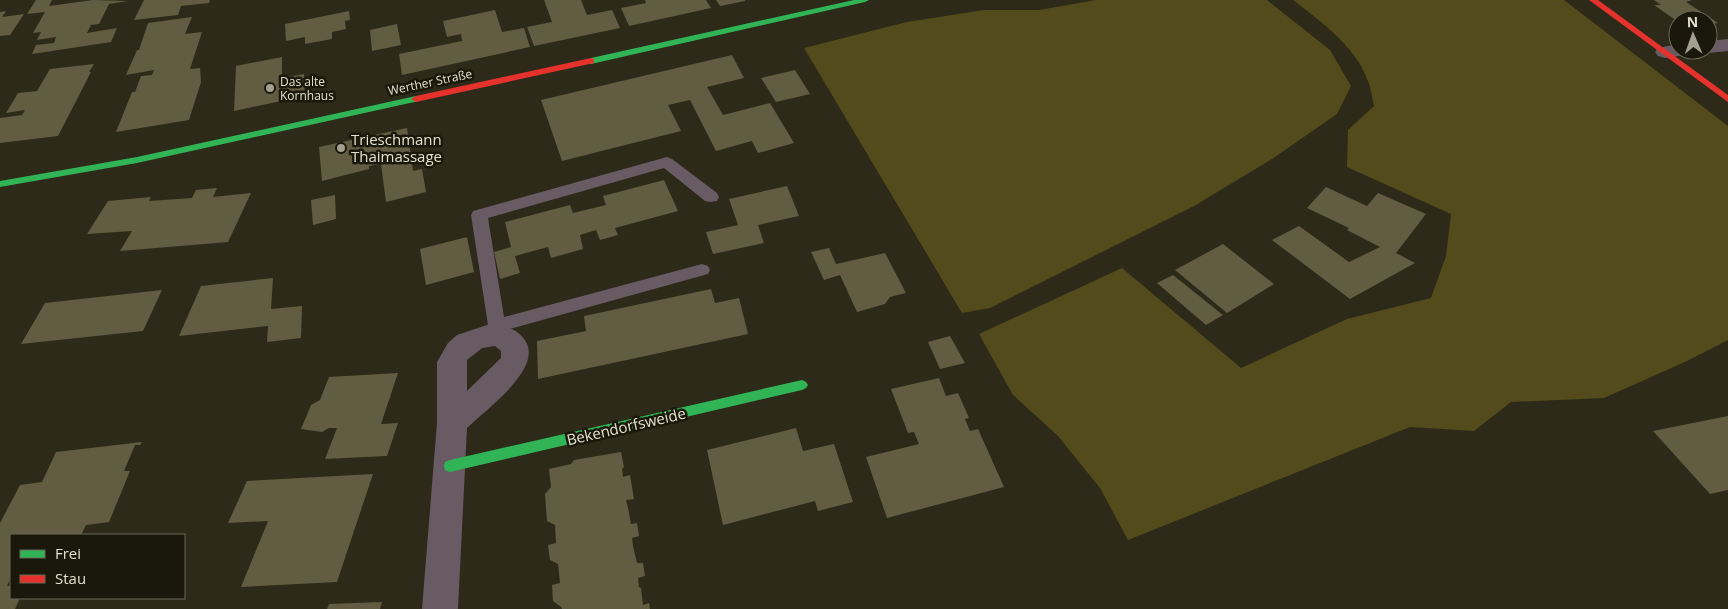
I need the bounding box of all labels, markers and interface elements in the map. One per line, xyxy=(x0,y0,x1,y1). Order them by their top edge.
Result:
north arrow xyxy=(1668,10,1718,60)
text: N xyxy=(1687,12,1699,31)
street label: Werther Straße xyxy=(386,65,474,99)
place label: Das alte Kornhaus xyxy=(280,73,334,104)
marker: Das alte Kornhaus xyxy=(264,82,276,94)
place label: Trieschmann Thaimassage xyxy=(351,129,442,166)
marker: Trieschmann Thaimassage xyxy=(335,142,347,154)
street label: Bekendorfsweide xyxy=(565,403,687,449)
legend xyxy=(10,534,185,599)
text: Frei xyxy=(55,543,81,563)
text: Stau xyxy=(55,568,86,588)

